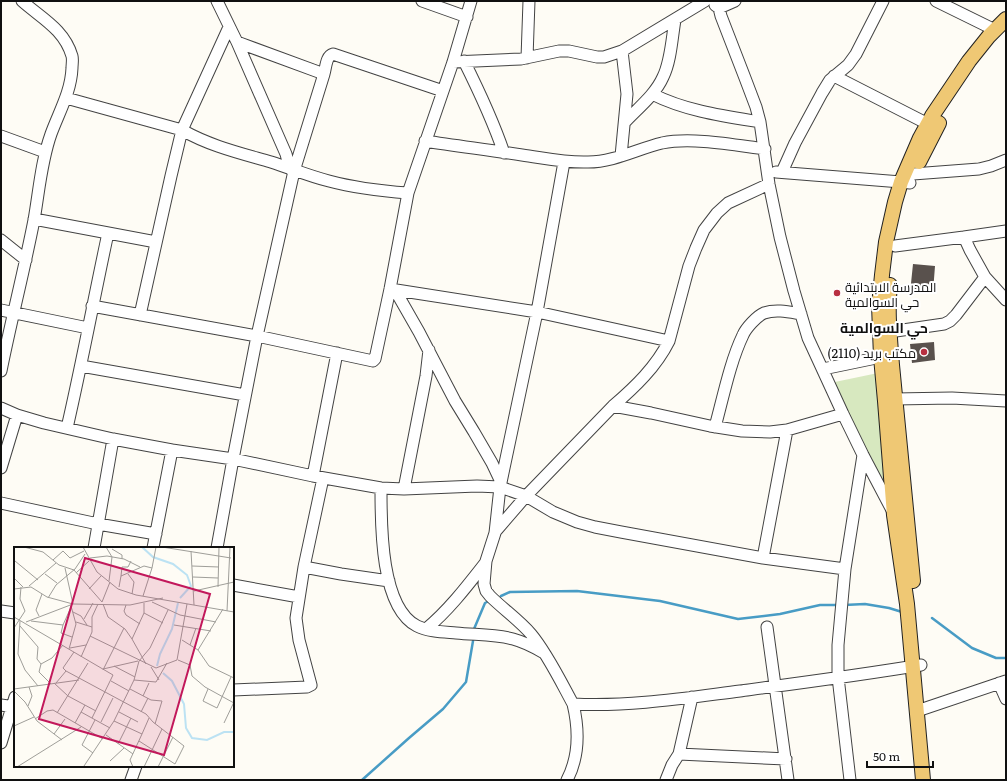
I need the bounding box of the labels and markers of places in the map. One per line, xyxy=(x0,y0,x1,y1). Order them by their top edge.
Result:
place label: المدرسة الابتدائية حي السوالمية xyxy=(845,277,937,313)
marker: المدرسة الابتدائية حي السوالمية xyxy=(832,288,842,298)
place label: مكتب بريد (2110) xyxy=(827,343,916,362)
marker: مكتب بريد (2110) xyxy=(919,347,929,357)

